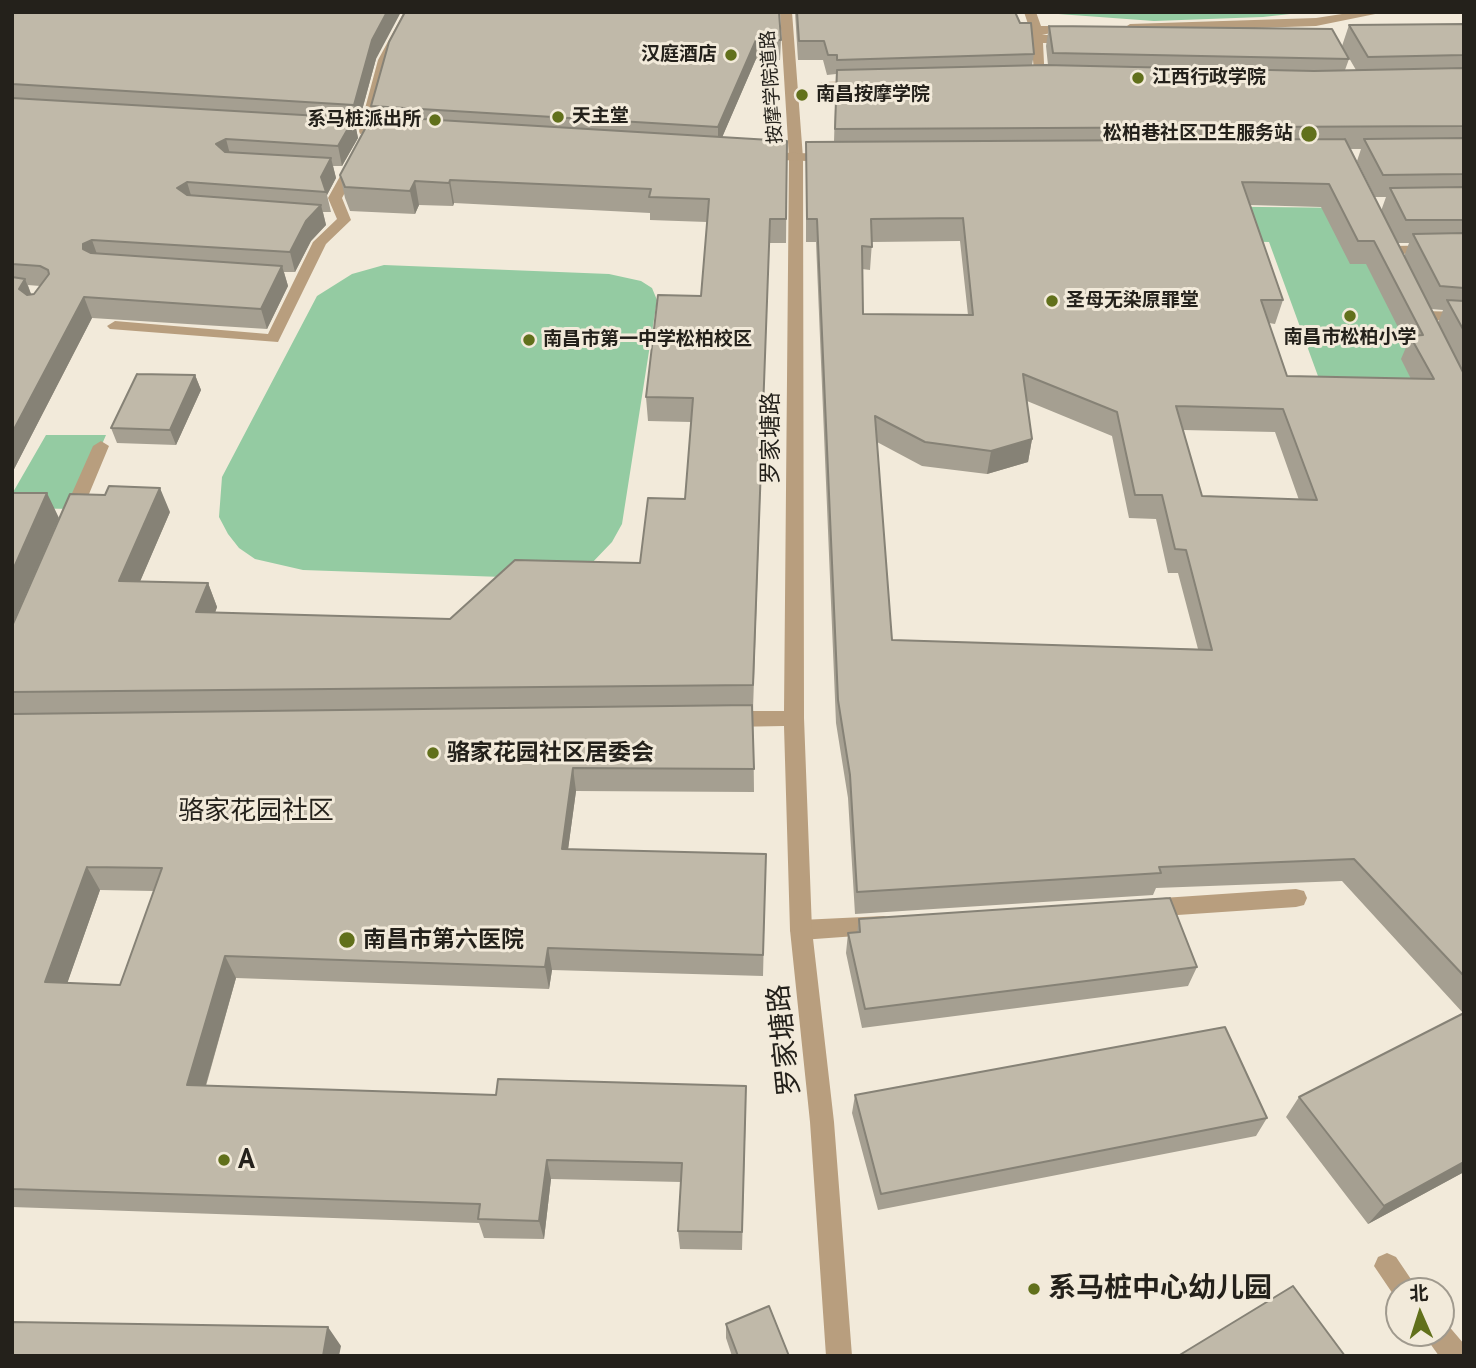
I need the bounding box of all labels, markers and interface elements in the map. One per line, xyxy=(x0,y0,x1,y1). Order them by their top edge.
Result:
street label: 按摩学院道路 xyxy=(757,29,787,145)
place label: 汉庭酒店 xyxy=(641,44,717,66)
marker: 汉庭酒店 xyxy=(723,47,739,63)
place label: 江西行政学院 xyxy=(1152,67,1266,89)
marker: 江西行政学院 xyxy=(1130,70,1146,86)
place label: 南昌按摩学院 xyxy=(816,84,930,106)
marker: 南昌按摩学院 xyxy=(794,87,810,103)
place label: 天主堂 xyxy=(572,106,629,128)
place label: 系马桩派出所 xyxy=(307,109,421,131)
marker: 天主堂 xyxy=(550,109,566,125)
marker: 系马桩派出所 xyxy=(427,112,443,128)
place label: 松柏巷社区卫生服务站 xyxy=(1103,123,1293,145)
marker: 松柏巷社区卫生服务站 xyxy=(1299,124,1319,144)
place label: 圣母无染原罪堂 xyxy=(1066,290,1199,312)
marker: 圣母无染原罪堂 xyxy=(1044,293,1060,309)
marker: 南昌市松柏小学 xyxy=(1342,308,1358,324)
place label: 南昌市松柏小学 xyxy=(1284,327,1416,349)
place label: 南昌市第一中学松柏校区 xyxy=(543,329,752,351)
marker: 南昌市第一中学松柏校区 xyxy=(521,332,537,348)
street label: 罗家塘路 xyxy=(757,392,785,484)
place label: 骆家花园社区居委会 xyxy=(447,739,654,767)
marker: 骆家花园社区居委会 xyxy=(425,745,441,761)
district label: 骆家花园社区 xyxy=(178,796,334,828)
place label: 南昌市第六医院 xyxy=(363,926,524,954)
marker: 南昌市第六医院 xyxy=(337,930,357,950)
street label: 罗家塘路 xyxy=(762,983,808,1097)
place label: A xyxy=(238,1143,255,1177)
marker: A xyxy=(216,1152,232,1168)
place label: 系马桩中心幼儿园 xyxy=(1048,1272,1272,1306)
north arrow xyxy=(1385,1277,1455,1347)
marker: 系马桩中心幼儿园 xyxy=(1026,1281,1042,1297)
text: 北 xyxy=(1409,1281,1429,1306)

